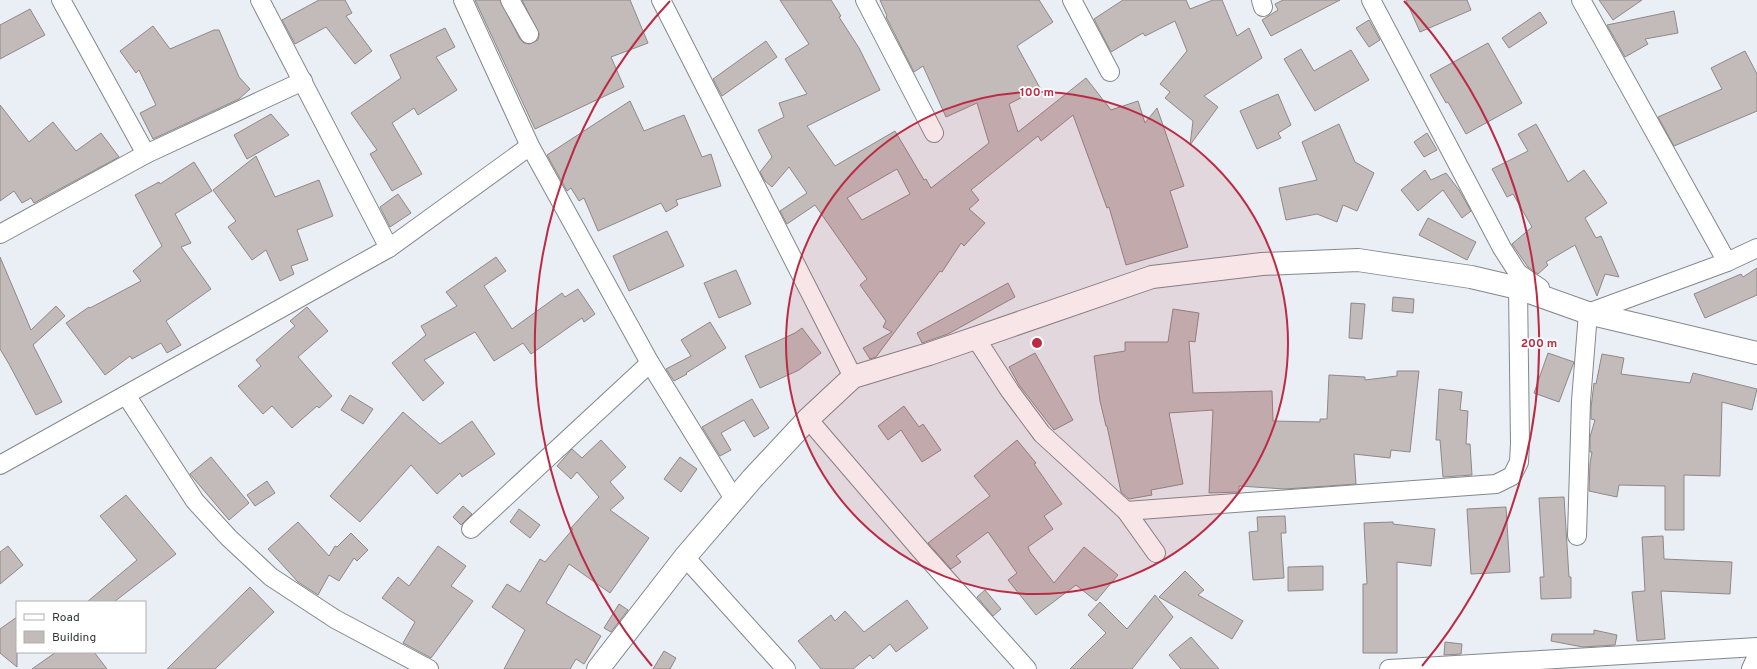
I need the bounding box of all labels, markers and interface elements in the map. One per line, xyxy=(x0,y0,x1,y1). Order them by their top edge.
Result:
text: 100 m xyxy=(1020,85,1054,101)
centre of rings xyxy=(1030,336,1044,350)
text: 200 m xyxy=(1521,336,1557,352)
legend xyxy=(16,601,146,653)
text: Road xyxy=(52,610,80,626)
text: Building xyxy=(52,630,96,646)

